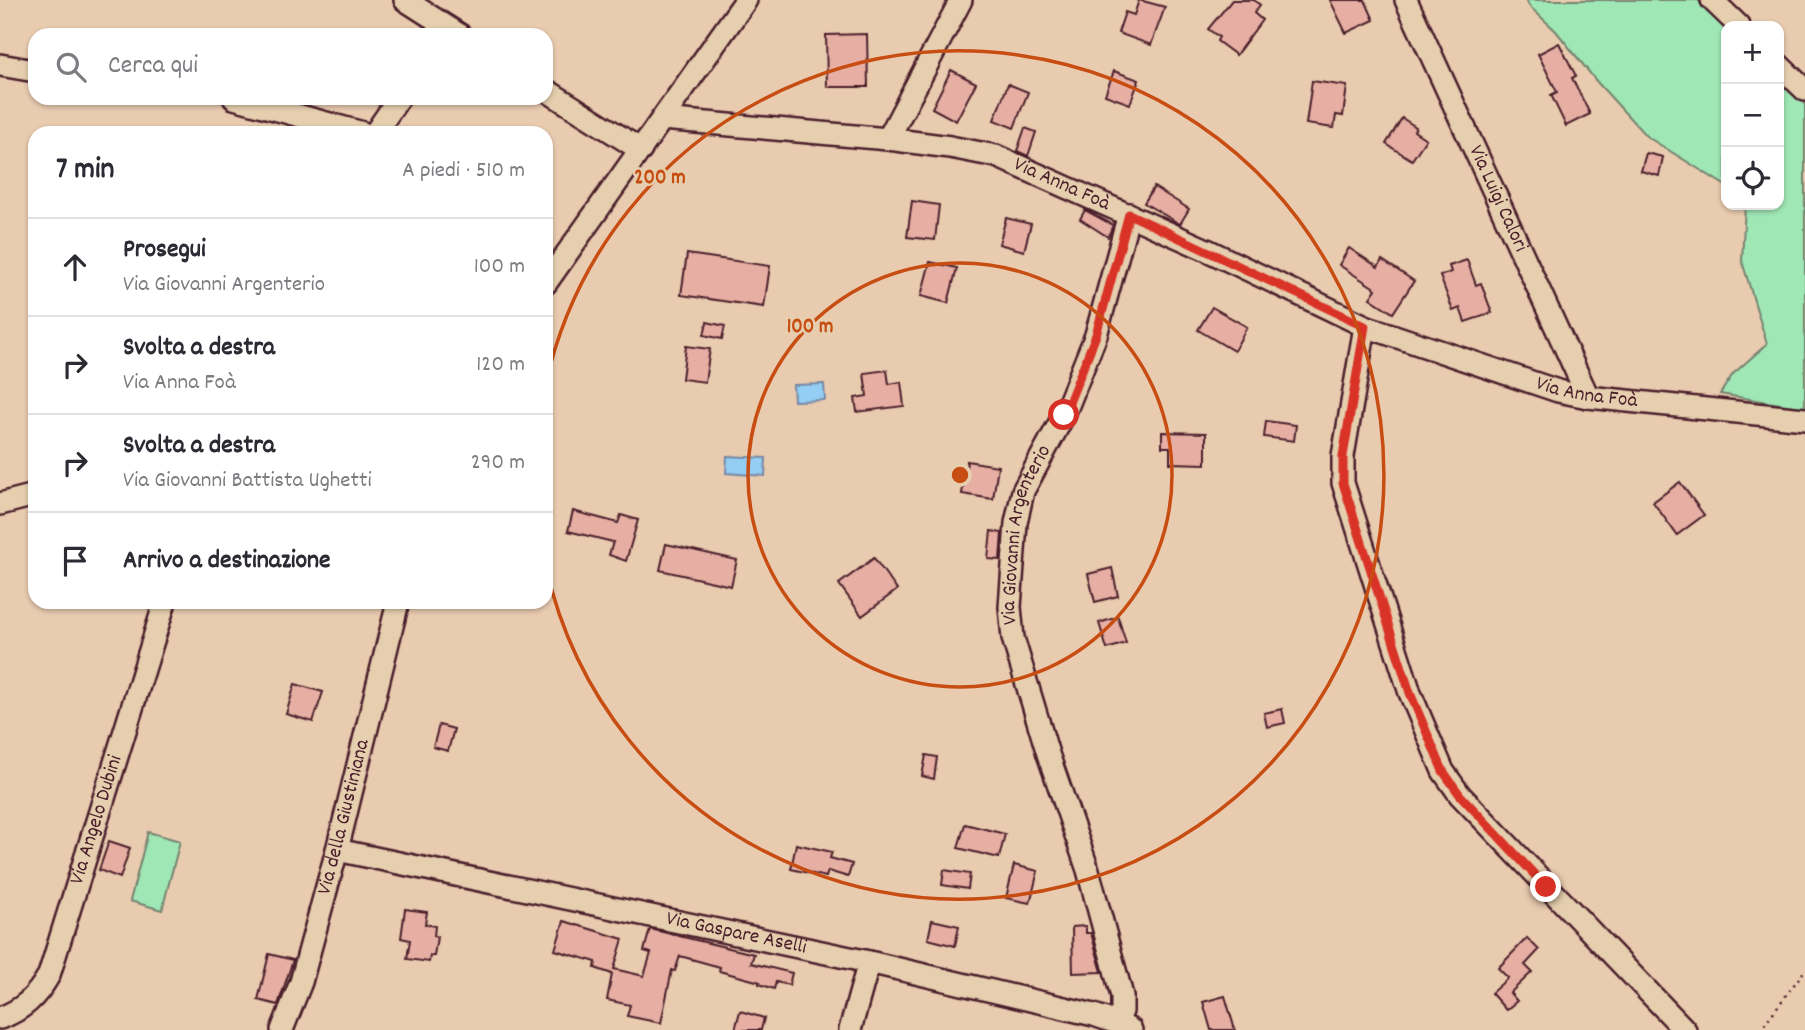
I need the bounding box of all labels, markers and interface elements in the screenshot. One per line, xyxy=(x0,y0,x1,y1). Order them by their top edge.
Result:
map controls xyxy=(1721,21,1784,210)
button: + xyxy=(1721,21,1784,84)
search box xyxy=(28,28,553,105)
icon: search xyxy=(52,48,90,86)
text: Cerca qui xyxy=(108,48,198,85)
button: − xyxy=(1721,84,1784,147)
street label: Via Luigi Calori xyxy=(1460,141,1535,257)
button: locate xyxy=(1721,147,1784,210)
text: 7 min xyxy=(56,150,114,193)
street label: Via Anna Foà xyxy=(1008,150,1115,220)
text: A piedi · 510 m xyxy=(402,155,525,188)
text: 200 m xyxy=(634,164,686,194)
text: Prosegui xyxy=(123,232,206,269)
icon: ahead xyxy=(56,248,94,286)
text: 100 m xyxy=(474,251,525,284)
text: Via Giovanni Argenterio xyxy=(123,269,325,302)
text: 100 m xyxy=(787,313,833,343)
text: Svolta a destra xyxy=(123,330,275,367)
icon: right xyxy=(56,346,94,384)
text: 120 m xyxy=(476,349,525,382)
text: Via Anna Foà xyxy=(123,367,236,400)
street label: Via Anna Foà xyxy=(1531,369,1640,417)
route start xyxy=(1048,399,1079,430)
text: Svolta a destra xyxy=(123,428,275,465)
street label: Via Giovanni Argenterio xyxy=(995,440,1060,626)
icon: right xyxy=(56,444,94,482)
text: 290 m xyxy=(471,447,525,480)
centre of rings xyxy=(948,463,972,487)
text: Via Giovanni Battista Ughetti xyxy=(123,465,372,498)
icon: arrive xyxy=(56,542,94,580)
text: Arrivo a destinazione xyxy=(123,543,331,580)
street label: Via della Giustiniana xyxy=(310,735,379,898)
street label: Via Angelo Dubini xyxy=(63,752,131,888)
route end xyxy=(1530,871,1561,902)
street label: Via Gaspare Aselli xyxy=(663,905,809,963)

